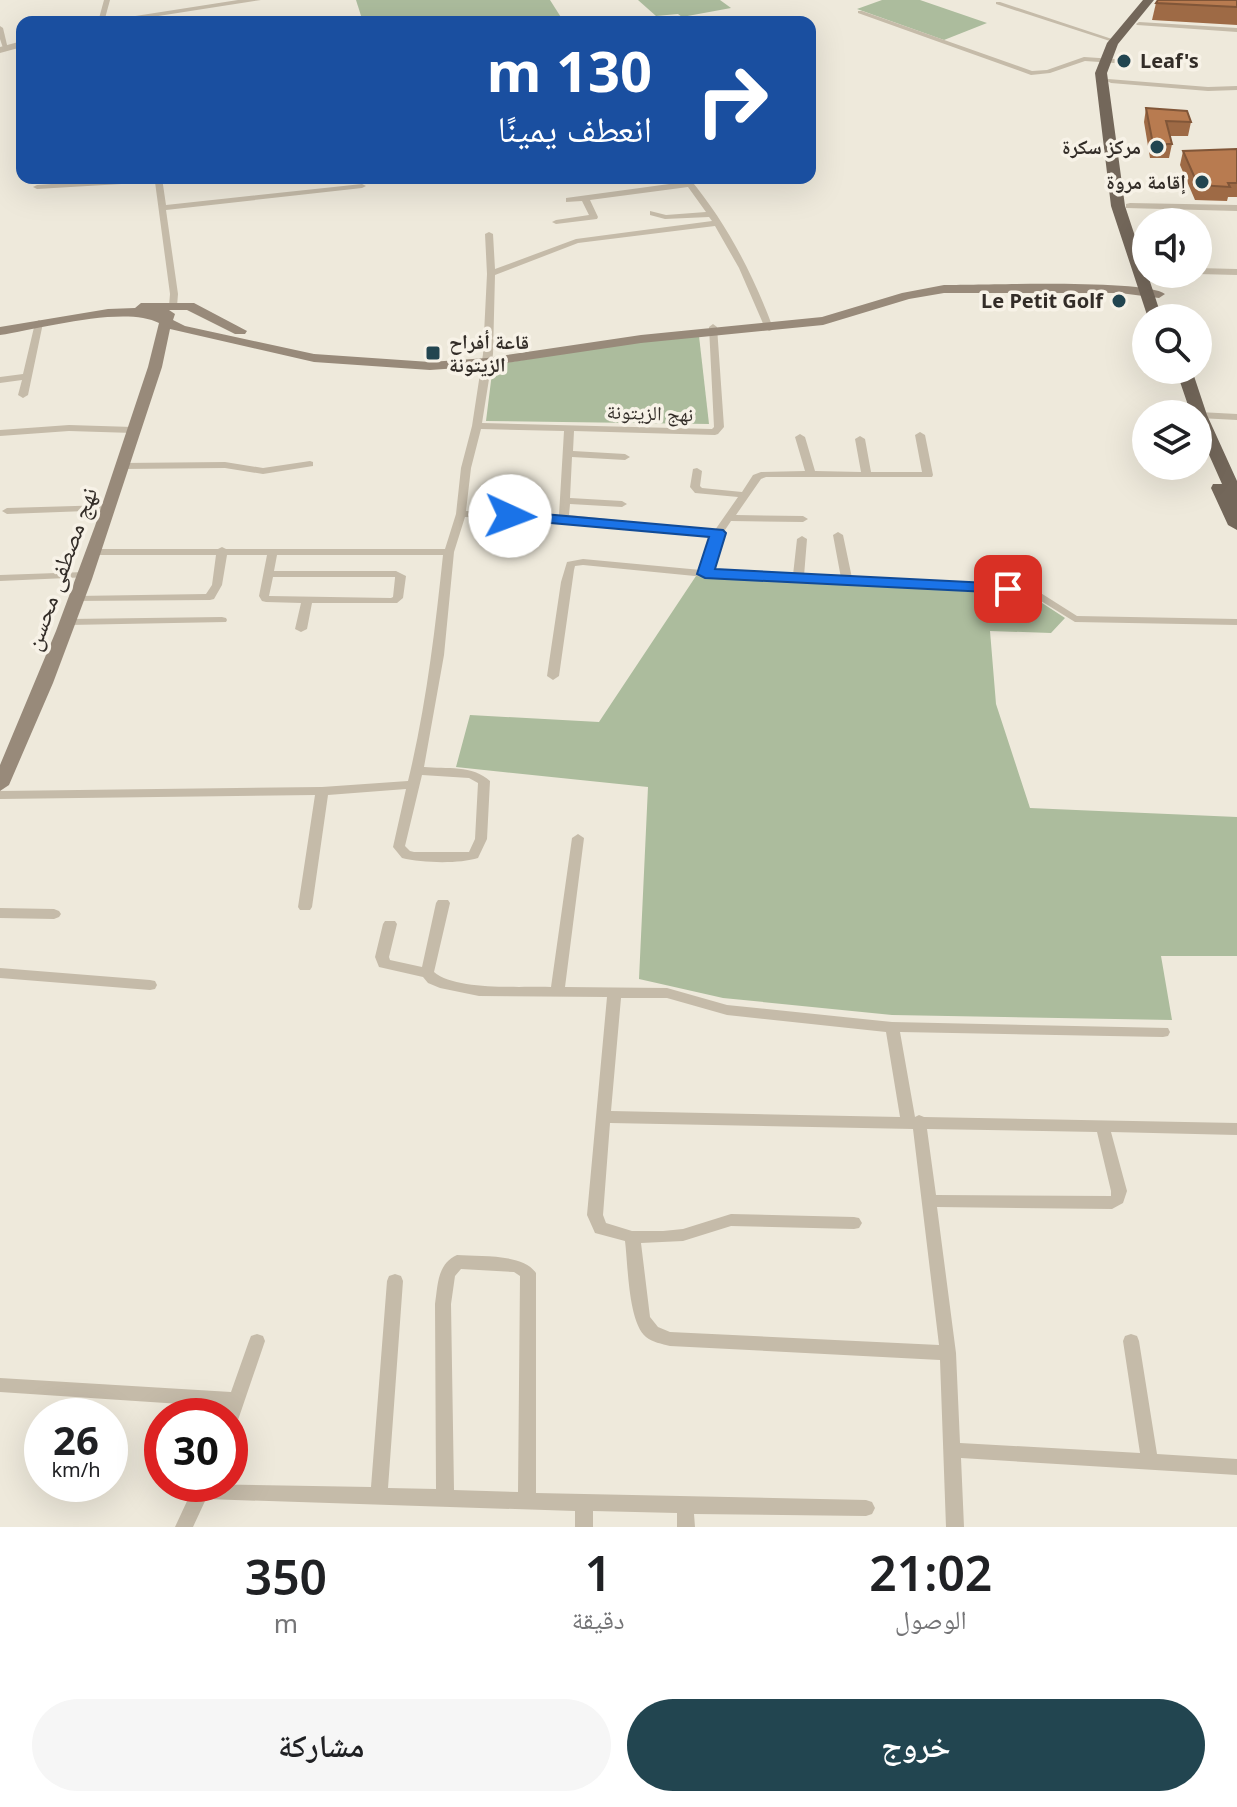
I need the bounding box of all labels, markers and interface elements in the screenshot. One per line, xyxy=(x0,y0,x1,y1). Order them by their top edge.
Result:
text: 130 m xyxy=(487,32,652,108)
place label: Leaf's xyxy=(1140,47,1199,74)
icon: right xyxy=(680,48,784,152)
marker: Leaf's xyxy=(1115,52,1133,70)
text: انعطف يمينًا xyxy=(497,104,652,153)
place label: مركز سكرة xyxy=(1062,133,1141,160)
marker: مركز سكرة xyxy=(1148,138,1166,156)
place label: إقامة مروة xyxy=(1106,168,1186,195)
marker: إقامة مروة xyxy=(1193,173,1211,191)
map controls xyxy=(1132,208,1212,480)
button: sound xyxy=(1132,208,1212,288)
place label: Le Petit Golf xyxy=(981,287,1104,314)
marker: Le Petit Golf xyxy=(1110,292,1128,310)
button: search xyxy=(1132,304,1212,384)
place label: قاعة أفراح الزيتونة xyxy=(449,328,529,378)
marker: قاعة أفراح الزيتونة xyxy=(424,344,442,362)
street label: نهج الزيتونة xyxy=(606,397,694,428)
button: layers xyxy=(1132,400,1212,480)
position arrow xyxy=(468,474,552,558)
street label: نهج مصطفى محسن xyxy=(15,482,104,655)
pin xyxy=(974,555,1042,623)
icon: arrive xyxy=(986,567,1030,611)
speed limit sign: 30 xyxy=(144,1398,248,1502)
text: 26 xyxy=(53,1412,99,1467)
text: km/h xyxy=(51,1456,101,1483)
text: 1 xyxy=(584,1540,612,1605)
text: 21:02 xyxy=(869,1540,992,1605)
text: 350 xyxy=(245,1544,327,1609)
text: دقيقة xyxy=(572,1601,625,1637)
text: الوصول xyxy=(895,1601,967,1637)
text: m xyxy=(274,1605,298,1641)
button: مشاركة xyxy=(32,1699,611,1791)
button: خروج xyxy=(627,1699,1205,1791)

